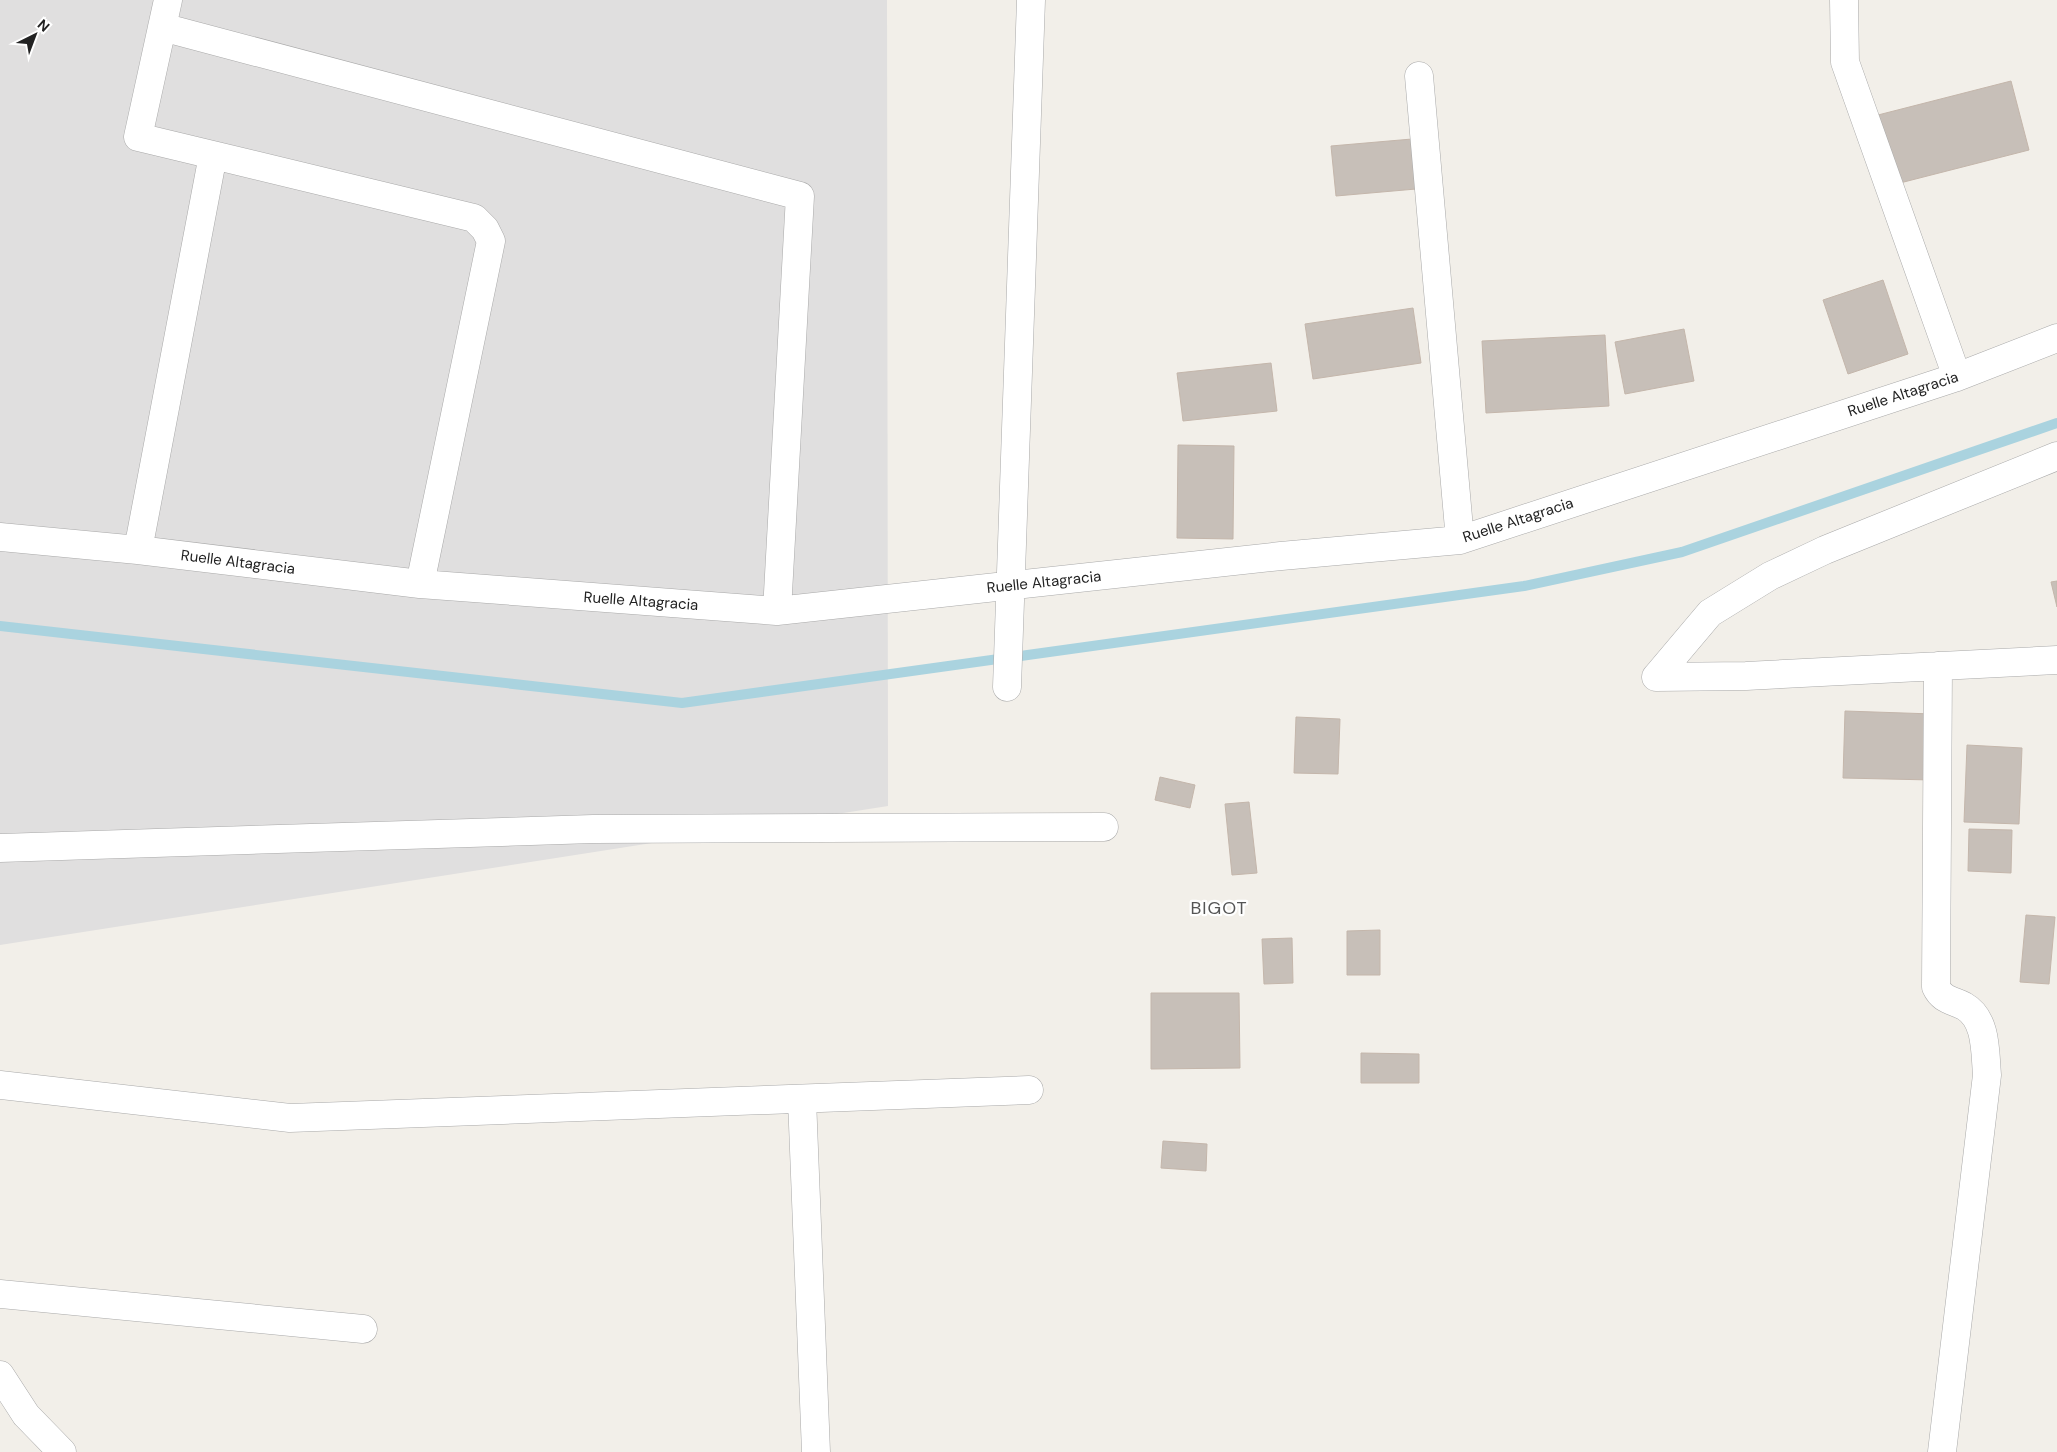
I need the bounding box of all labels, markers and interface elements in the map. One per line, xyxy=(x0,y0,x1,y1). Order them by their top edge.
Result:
north arrow xyxy=(10,10,60,60)
text: N xyxy=(34,15,54,35)
street label: Ruelle Altagracia xyxy=(1845,367,1961,421)
street label: Ruelle Altagracia xyxy=(1460,493,1576,547)
street label: Ruelle Altagracia xyxy=(180,545,296,579)
street label: Ruelle Altagracia xyxy=(986,566,1102,598)
street label: Ruelle Altagracia xyxy=(583,587,699,615)
district label: BIGOT xyxy=(1190,896,1248,920)

